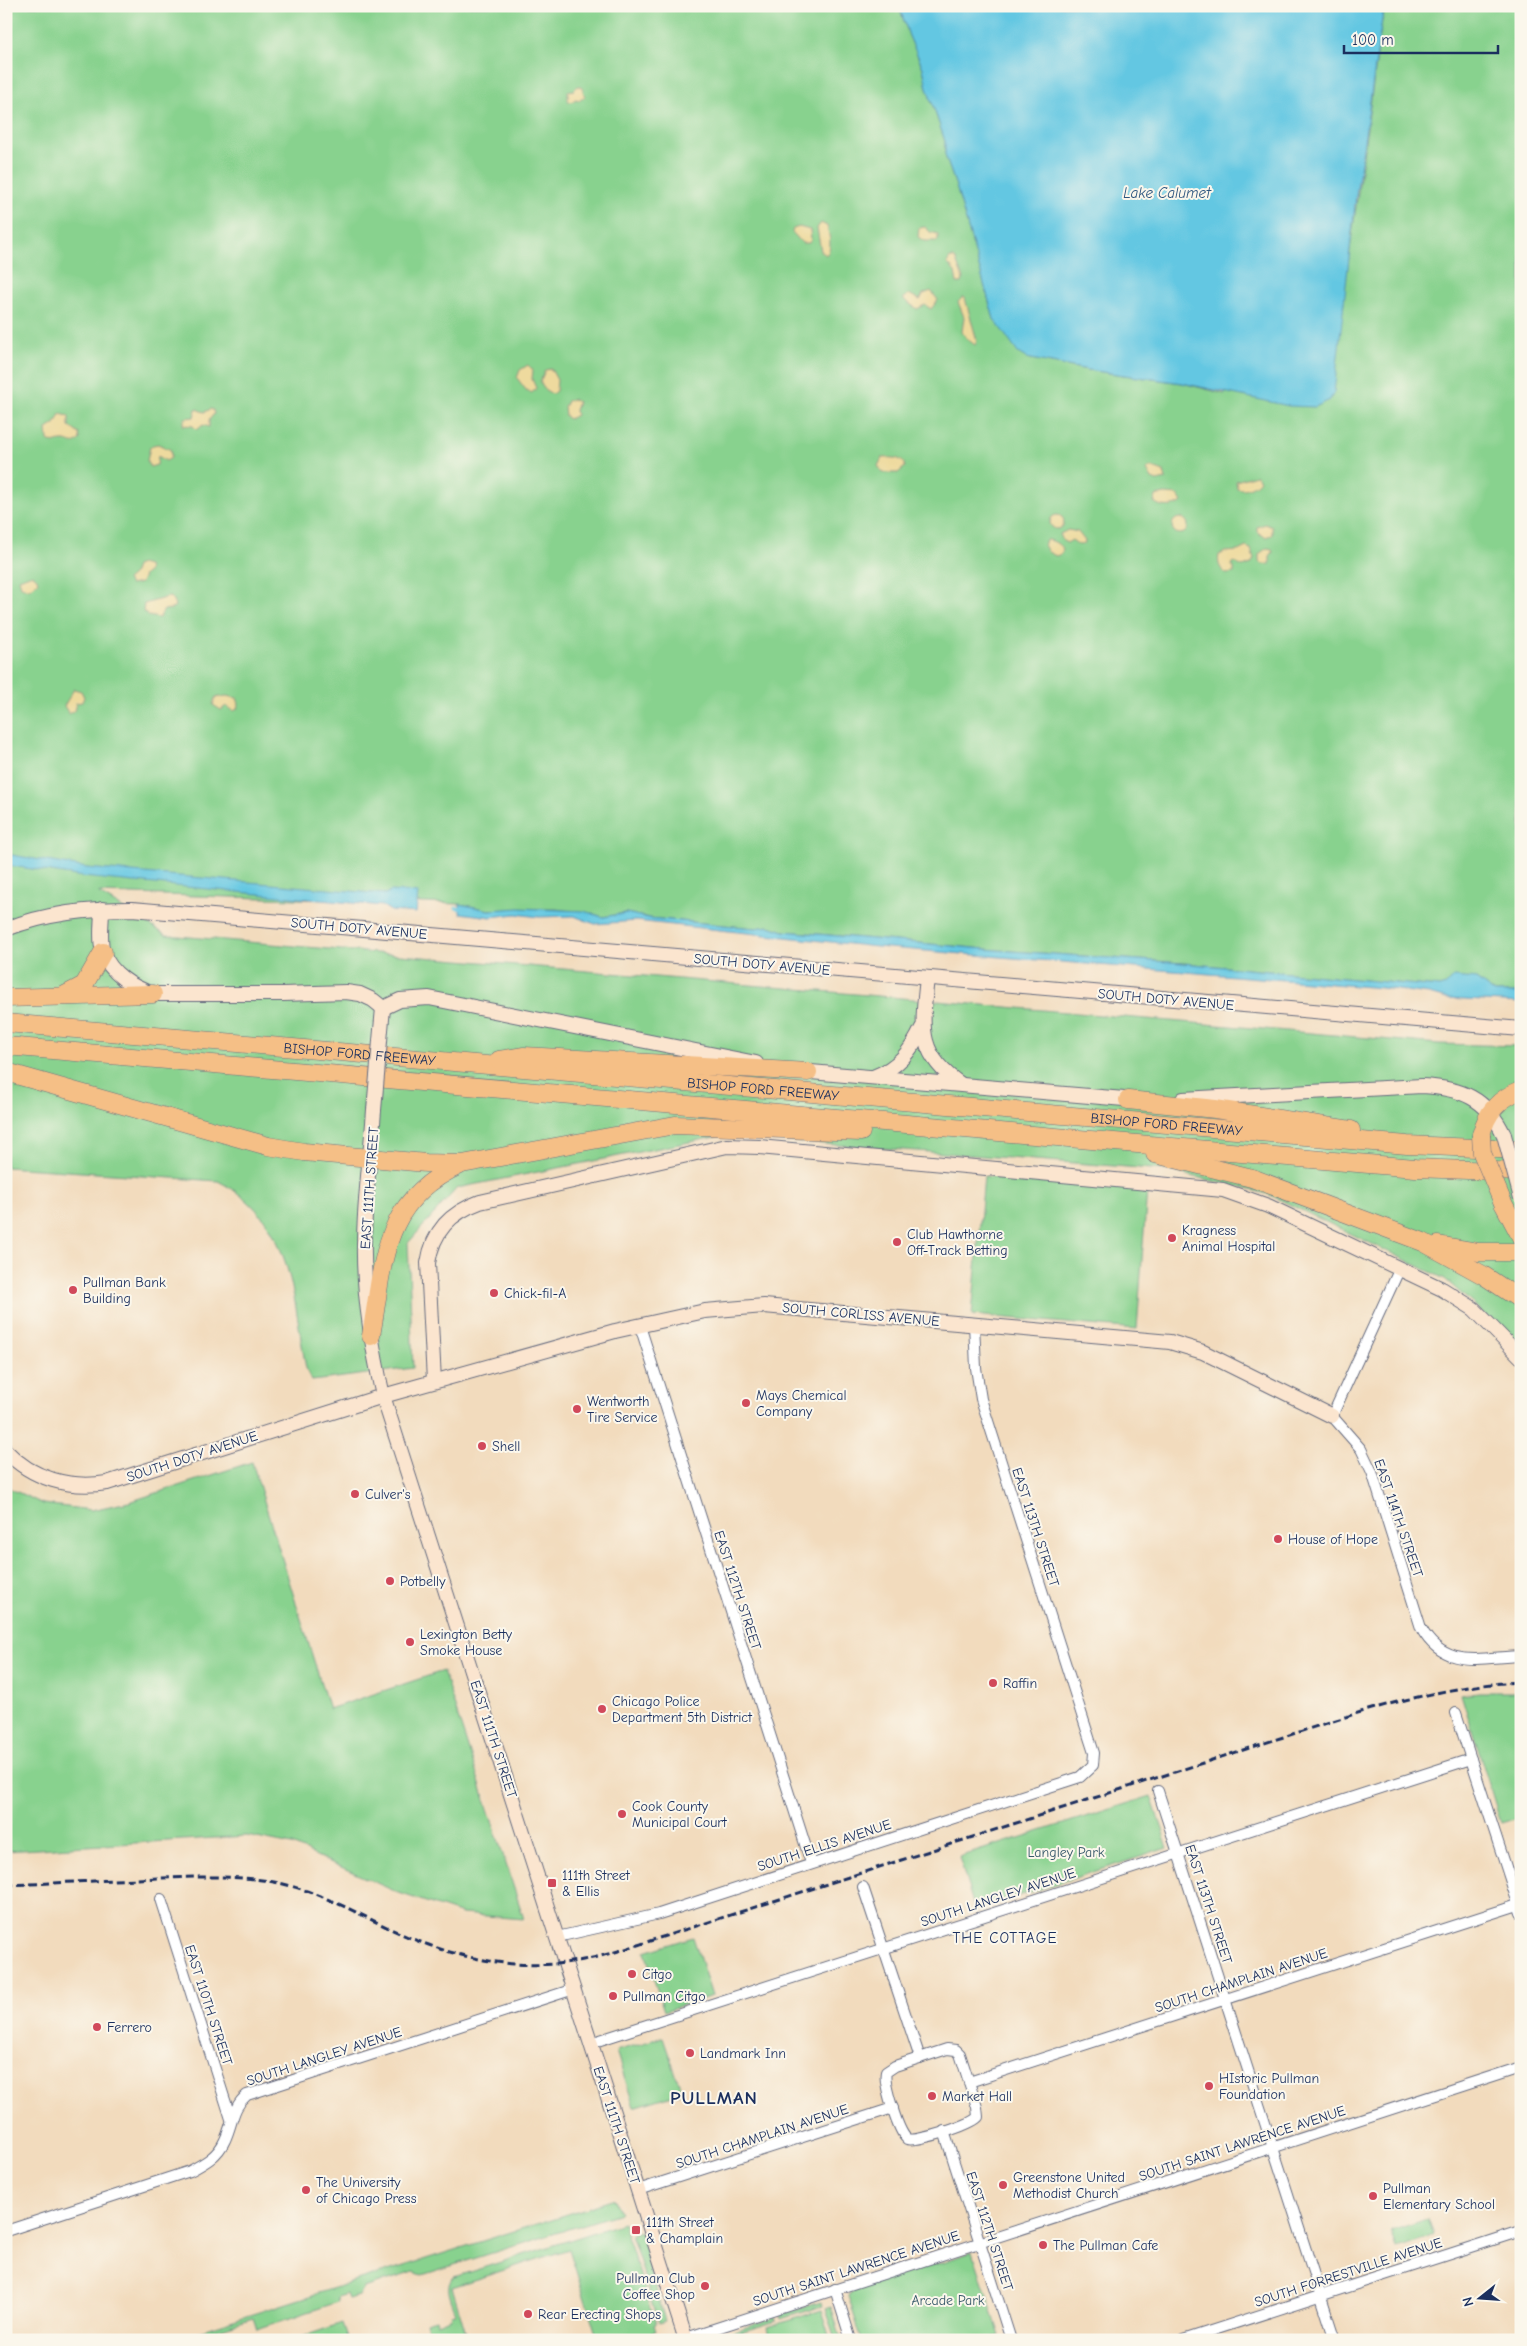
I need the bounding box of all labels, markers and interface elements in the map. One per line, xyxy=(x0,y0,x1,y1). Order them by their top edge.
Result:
scale bar xyxy=(1344,22,1498,54)
text: 100 m xyxy=(1352,31,1394,49)
water label: Lake Calumet xyxy=(1123,184,1212,202)
street label: SOUTH DOTY AVENUE xyxy=(290,914,428,943)
street label: SOUTH DOTY AVENUE xyxy=(693,950,831,979)
street label: SOUTH DOTY AVENUE xyxy=(1097,985,1235,1014)
street label: BISHOP FORD FREEWAY xyxy=(283,1039,437,1069)
street label: BISHOP FORD FREEWAY xyxy=(686,1074,841,1105)
street label: BISHOP FORD FREEWAY xyxy=(1090,1109,1244,1140)
street label: EAST 111TH STREET xyxy=(357,1126,382,1250)
place label: Kragness Animal Hospital xyxy=(1182,1222,1275,1255)
place label: Club Hawthorne Off-Track Betting xyxy=(907,1226,1008,1259)
marker: Kragness Animal Hospital xyxy=(1166,1232,1178,1244)
marker: Club Hawthorne Off-Track Betting xyxy=(891,1236,903,1248)
place label: Pullman Bank Building xyxy=(83,1274,166,1307)
marker: Pullman Bank Building xyxy=(67,1284,79,1296)
place label: Chick-fil-A xyxy=(504,1285,566,1302)
marker: Chick-fil-A xyxy=(488,1287,500,1299)
street label: SOUTH CORLISS AVENUE xyxy=(782,1299,940,1330)
place label: Mays Chemical Company xyxy=(756,1387,847,1420)
place label: Wentworth Tire Service xyxy=(587,1393,658,1426)
marker: Mays Chemical Company xyxy=(740,1397,752,1409)
marker: Wentworth Tire Service xyxy=(571,1403,583,1415)
street label: SOUTH DOTY AVENUE xyxy=(124,1427,260,1486)
place label: Shell xyxy=(492,1438,520,1455)
marker: Shell xyxy=(476,1440,488,1452)
street label: EAST 114TH STREET xyxy=(1370,1457,1427,1580)
street label: EAST 113TH STREET xyxy=(1008,1465,1063,1589)
place label: Culver's xyxy=(365,1486,411,1503)
marker: Culver's xyxy=(349,1488,361,1500)
street label: EAST 112TH STREET xyxy=(710,1528,765,1653)
place label: House of Hope xyxy=(1288,1531,1378,1548)
marker: House of Hope xyxy=(1272,1533,1284,1545)
place label: Potbelly xyxy=(400,1573,446,1590)
marker: Potbelly xyxy=(384,1575,396,1587)
place label: Lexington Betty Smoke House xyxy=(420,1626,513,1659)
marker: Lexington Betty Smoke House xyxy=(404,1636,416,1648)
place label: Raffin xyxy=(1003,1675,1037,1692)
marker: Raffin xyxy=(987,1677,999,1689)
street label: EAST 111TH STREET xyxy=(466,1678,521,1801)
place label: Chicago Police Department 5th District xyxy=(612,1693,753,1726)
marker: Chicago Police Department 5th District xyxy=(596,1703,608,1715)
place label: Cook County Municipal Court xyxy=(632,1798,728,1831)
marker: Cook County Municipal Court xyxy=(616,1808,628,1820)
street label: SOUTH ELLIS AVENUE xyxy=(755,1816,893,1875)
street label: EAST 113TH STREET xyxy=(1181,1842,1236,1966)
park label: Langley Park xyxy=(1028,1844,1105,1861)
street label: SOUTH LANGLEY AVENUE xyxy=(918,1864,1078,1931)
place label: 111th Street & Ellis xyxy=(562,1867,631,1900)
marker: 111th Street & Ellis xyxy=(546,1877,558,1889)
district label: THE COTTAGE xyxy=(953,1929,1057,1947)
street label: EAST 110TH STREET xyxy=(181,1943,236,2068)
street label: SOUTH CHAMPLAIN AVENUE xyxy=(1153,1945,1329,2016)
place label: Citgo xyxy=(642,1966,672,1983)
marker: Citgo xyxy=(626,1968,638,1980)
place label: Pullman Citgo xyxy=(623,1988,706,2005)
marker: Pullman Citgo xyxy=(607,1990,619,2002)
place label: Ferrero xyxy=(107,2019,152,2036)
marker: Ferrero xyxy=(91,2021,103,2033)
street label: SOUTH LANGLEY AVENUE xyxy=(244,2023,404,2090)
place label: Landmark Inn xyxy=(700,2045,786,2062)
marker: Landmark Inn xyxy=(684,2047,696,2059)
street label: EAST 111TH STREET xyxy=(589,2064,644,2187)
place label: HIstoric Pullman Foundation xyxy=(1219,2070,1319,2103)
marker: HIstoric Pullman Foundation xyxy=(1203,2080,1215,2092)
district label: PULLMAN xyxy=(670,2087,758,2109)
place label: Market Hall xyxy=(942,2088,1012,2105)
marker: Market Hall xyxy=(926,2090,938,2102)
street label: SOUTH CHAMPLAIN AVENUE xyxy=(674,2101,850,2172)
street label: SOUTH SAINT LAWRENCE AVENUE xyxy=(1137,2102,1348,2185)
street label: EAST 112TH STREET xyxy=(962,2169,1017,2294)
place label: Greenstone United Methodist Church xyxy=(1013,2169,1125,2202)
place label: The University of Chicago Press xyxy=(316,2174,417,2207)
marker: Greenstone United Methodist Church xyxy=(997,2179,1009,2191)
place label: Pullman Elementary School xyxy=(1383,2180,1495,2213)
marker: The University of Chicago Press xyxy=(300,2184,312,2196)
marker: Pullman Elementary School xyxy=(1367,2190,1379,2202)
place label: 111th Street & Champlain xyxy=(646,2214,723,2247)
marker: 111th Street & Champlain xyxy=(630,2224,642,2236)
street label: SOUTH SAINT LAWRENCE AVENUE xyxy=(751,2227,962,2310)
street label: SOUTH FORRESTVILLE AVENUE xyxy=(1252,2234,1444,2311)
place label: The Pullman Cafe xyxy=(1053,2237,1158,2254)
marker: The Pullman Cafe xyxy=(1037,2239,1049,2251)
place label: Pullman Club Coffee Shop xyxy=(616,2270,695,2303)
north arrow xyxy=(1454,2274,1504,2324)
marker: Pullman Club Coffee Shop xyxy=(699,2280,711,2292)
park label: Arcade Park xyxy=(911,2292,985,2309)
text: N xyxy=(1459,2295,1478,2309)
place label: Rear Erecting Shops xyxy=(538,2306,661,2323)
marker: Rear Erecting Shops xyxy=(522,2308,534,2320)

